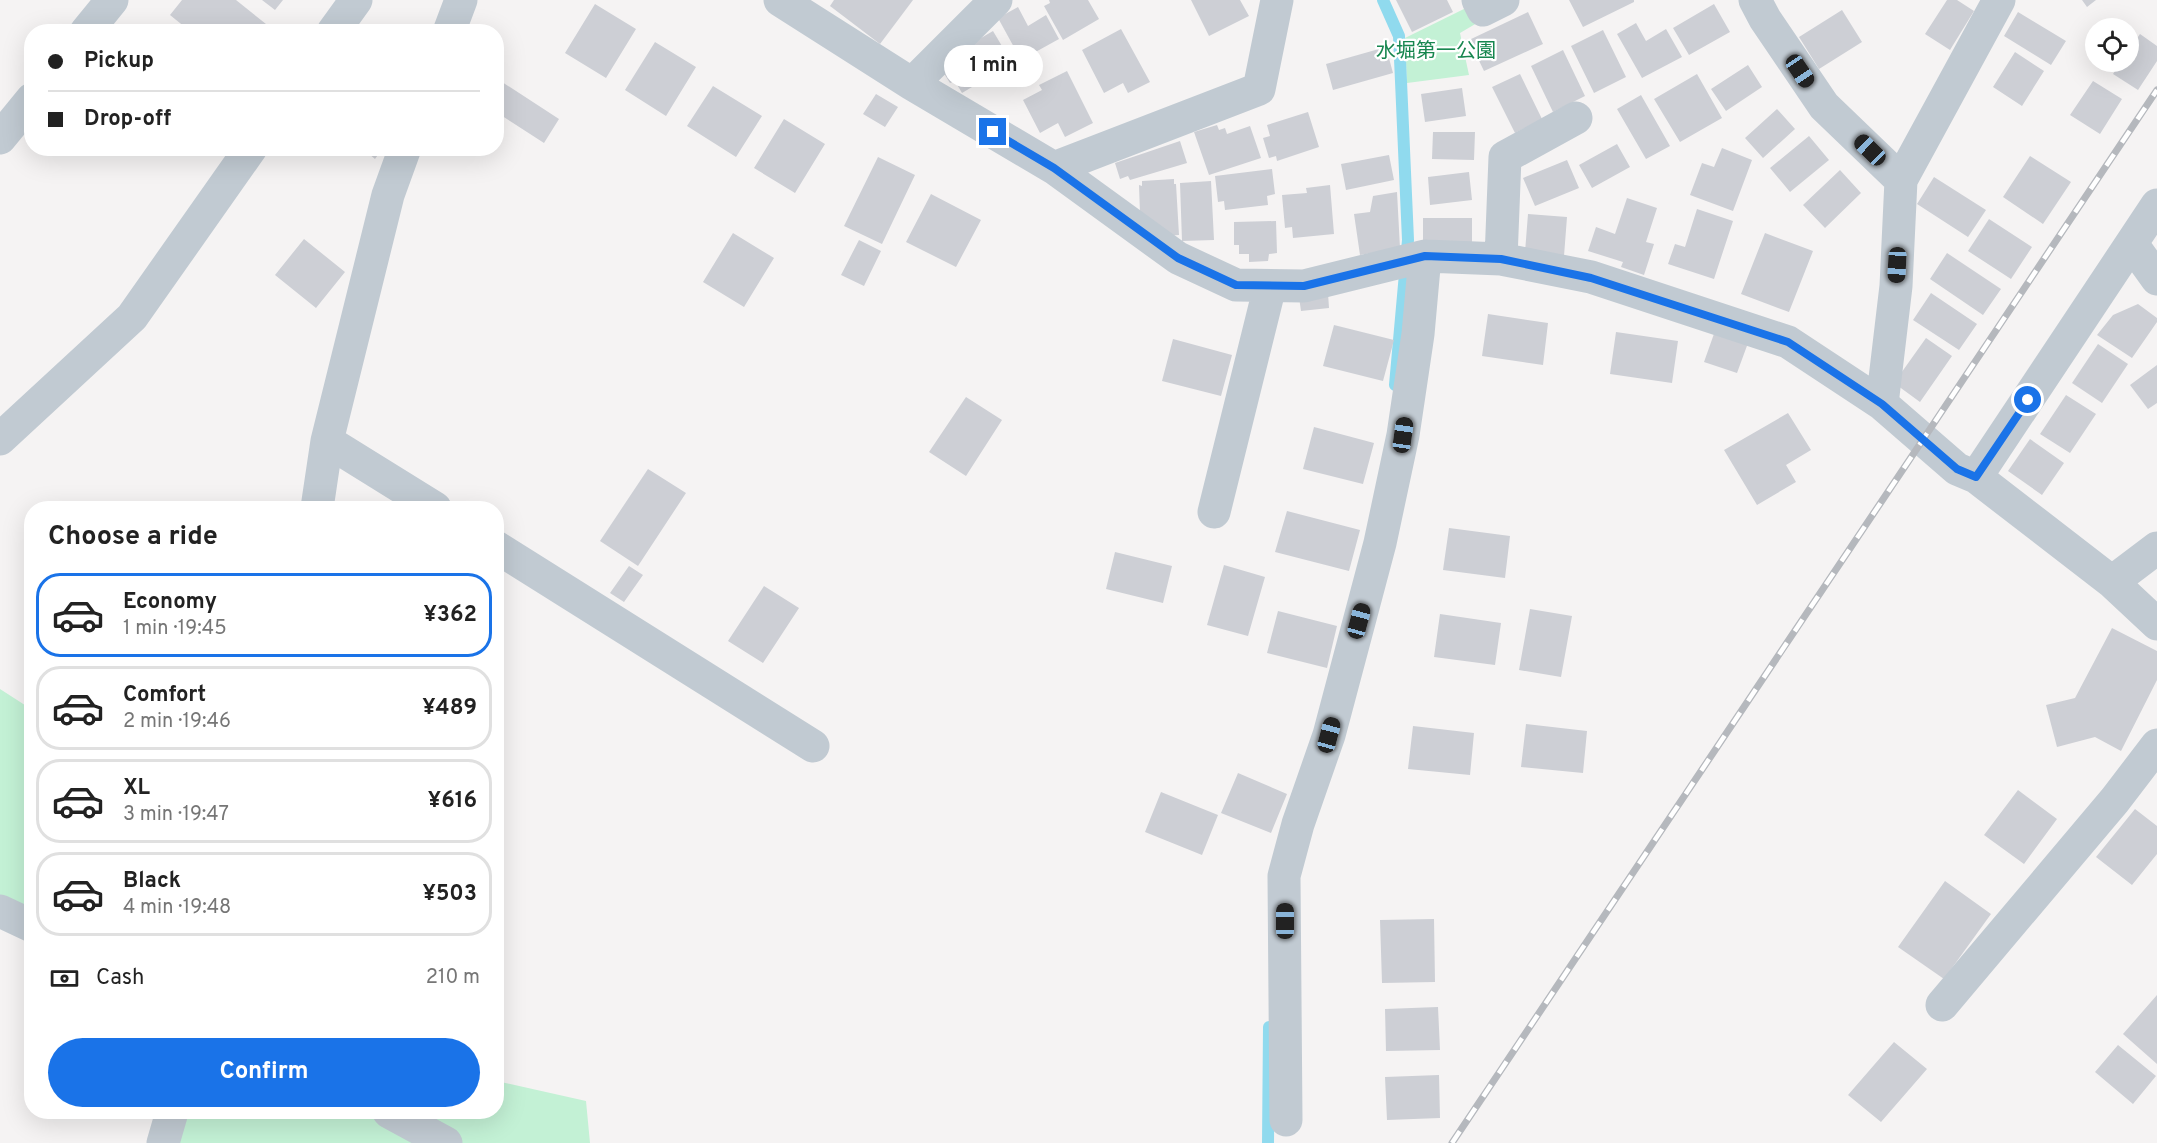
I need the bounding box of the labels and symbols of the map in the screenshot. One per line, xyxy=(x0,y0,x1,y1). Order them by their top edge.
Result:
park label: 水堀第一公園 xyxy=(1376,39,1496,65)
callout: 1 min xyxy=(944,45,1042,87)
car xyxy=(1782,51,1818,91)
route end xyxy=(979,118,1006,145)
car xyxy=(1851,131,1889,169)
car xyxy=(1887,247,1907,283)
route start xyxy=(2014,386,2041,413)
car xyxy=(1392,416,1414,454)
car xyxy=(1346,601,1372,641)
car xyxy=(1316,715,1342,755)
car xyxy=(1276,903,1294,939)

